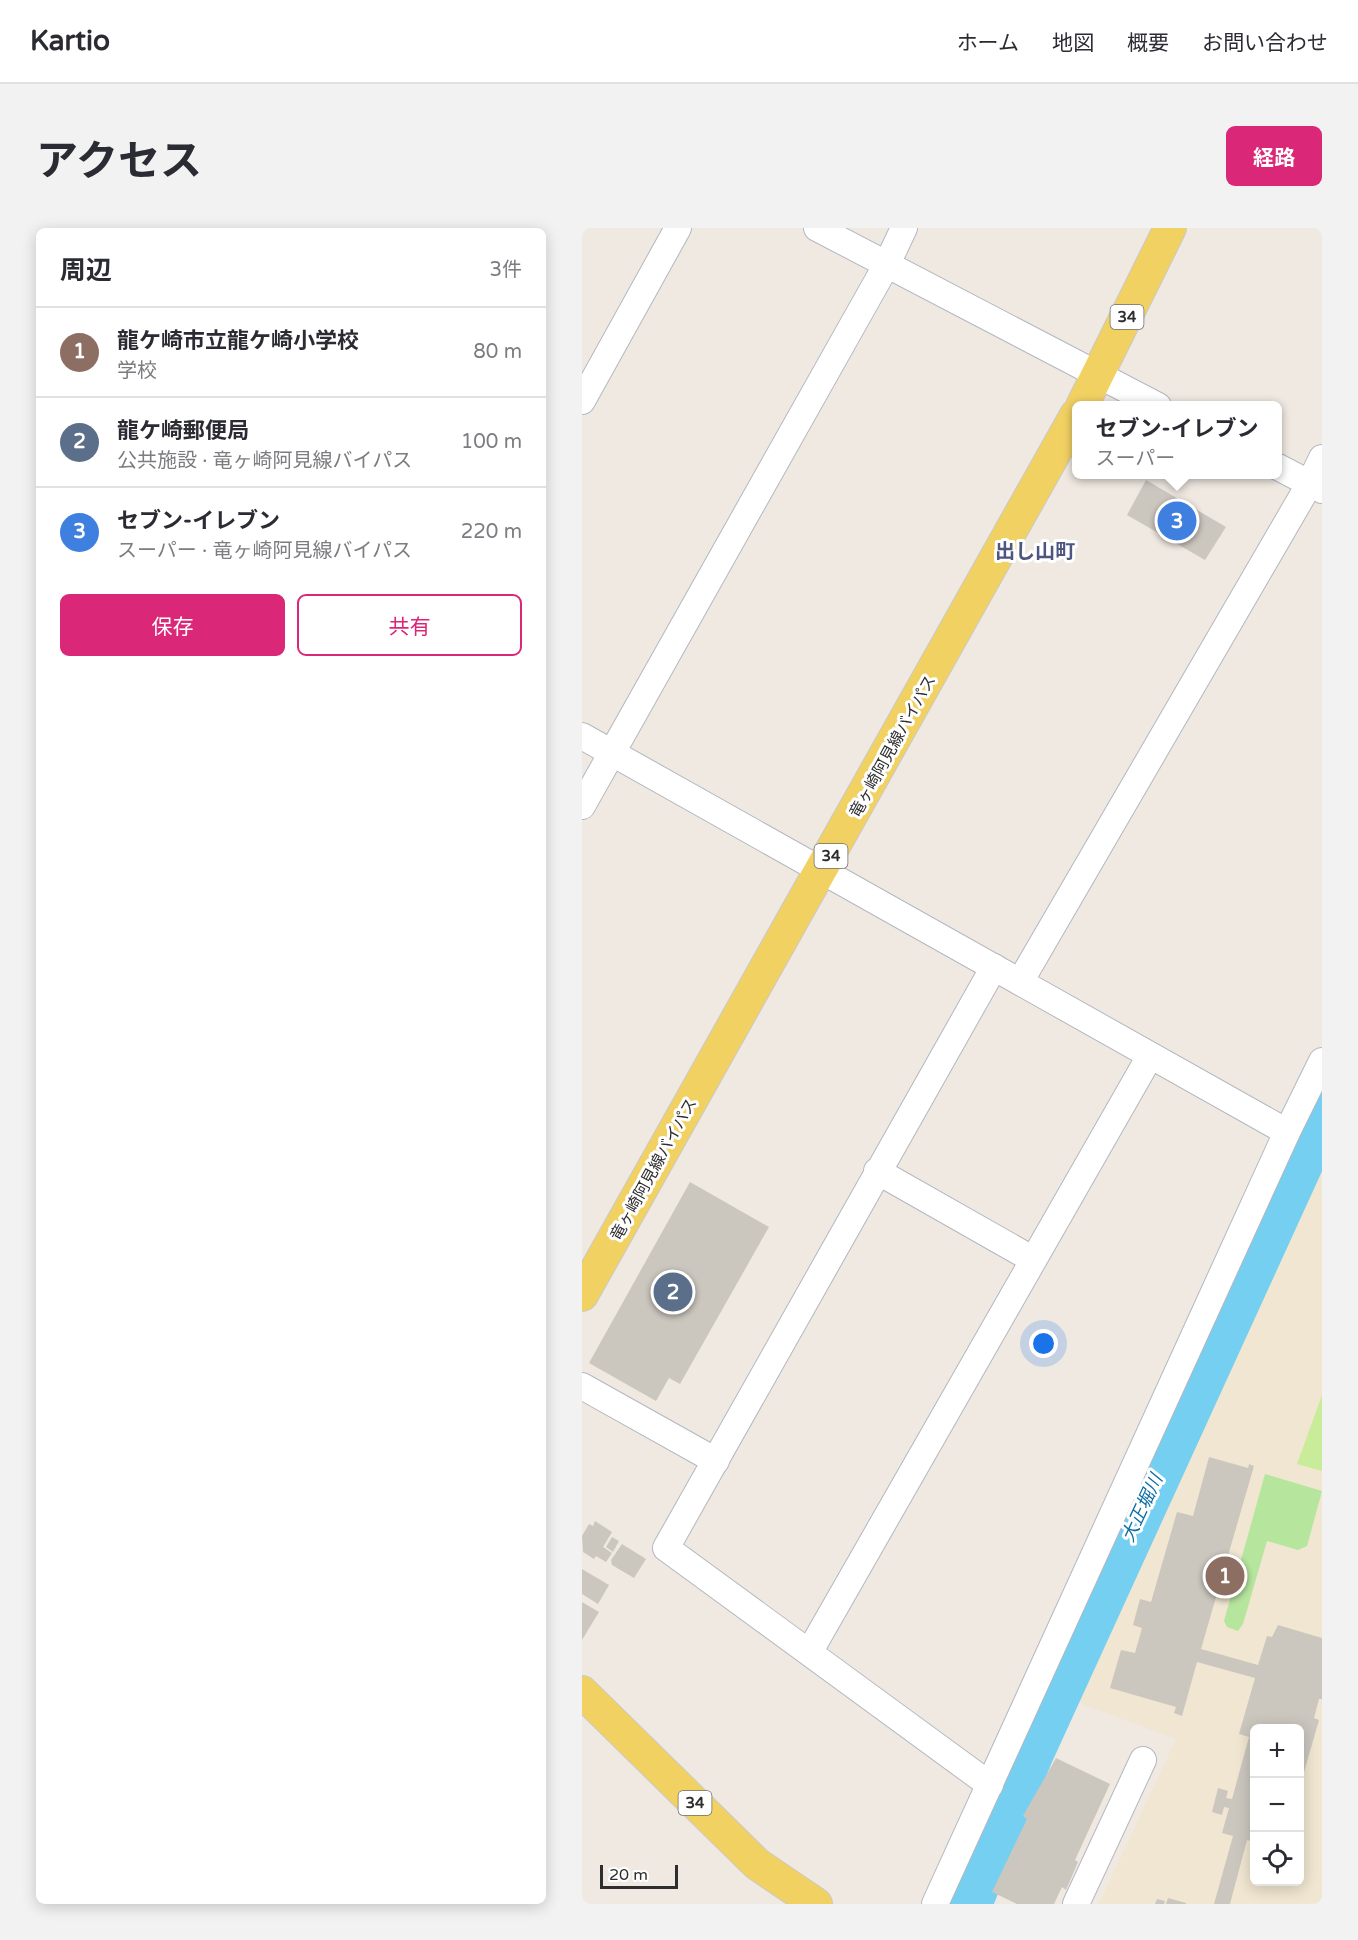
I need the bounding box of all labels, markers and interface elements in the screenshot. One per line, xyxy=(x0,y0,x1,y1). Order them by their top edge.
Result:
text: Kartio xyxy=(30,24,110,58)
text: ホーム xyxy=(957,31,1019,56)
text: 地図 xyxy=(1052,31,1094,56)
text: 概要 xyxy=(1127,31,1169,56)
text: お問い合わせ xyxy=(1202,31,1328,56)
button: 経路 xyxy=(1226,126,1322,186)
text: アクセス xyxy=(36,136,202,187)
text: 周辺 xyxy=(60,255,112,286)
text: 3件 xyxy=(489,258,522,282)
road number: 34 xyxy=(1110,305,1144,329)
text: 龍ケ崎市立龍ケ崎小学校 xyxy=(117,328,359,354)
text: 1 xyxy=(73,340,86,364)
text: 80 m xyxy=(473,340,522,364)
text: 学校 xyxy=(117,359,157,383)
popup xyxy=(1072,401,1282,479)
text: セブン-イレブン xyxy=(1096,416,1258,442)
text: 龍ケ崎郵便局 xyxy=(117,418,249,444)
text: 2 xyxy=(73,430,86,454)
text: 100 m xyxy=(461,430,522,454)
text: スーパー xyxy=(1096,447,1175,471)
text: 公共施設 · 竜ヶ崎阿見線バイパス xyxy=(117,449,412,473)
pin: 3 xyxy=(1158,498,1196,544)
text: セブン-イレブン xyxy=(117,508,280,534)
text: 3 xyxy=(73,520,86,544)
text: 220 m xyxy=(461,520,522,544)
text: スーパー · 竜ヶ崎阿見線バイパス xyxy=(117,539,412,563)
district label: 出し山町 xyxy=(995,540,1075,564)
button: 保存 xyxy=(60,594,285,656)
button: 共有 xyxy=(297,594,522,656)
street label: 竜ヶ崎阿見線バイパス xyxy=(845,672,940,821)
road number: 34 xyxy=(814,844,848,868)
street label: 竜ヶ崎阿見線バイパス xyxy=(606,1095,701,1244)
pin: 2 xyxy=(654,1270,692,1314)
your location xyxy=(1029,1329,1058,1358)
water label: 大正堀川 xyxy=(1117,1469,1168,1545)
pin: 1 xyxy=(1206,1554,1244,1598)
map controls xyxy=(1250,1724,1304,1886)
button: + xyxy=(1250,1724,1304,1778)
button: − xyxy=(1250,1778,1304,1832)
road number: 34 xyxy=(678,1791,712,1815)
button: locate xyxy=(1250,1832,1304,1886)
scale bar xyxy=(600,1862,678,1890)
text: 20 m xyxy=(609,1865,648,1885)

